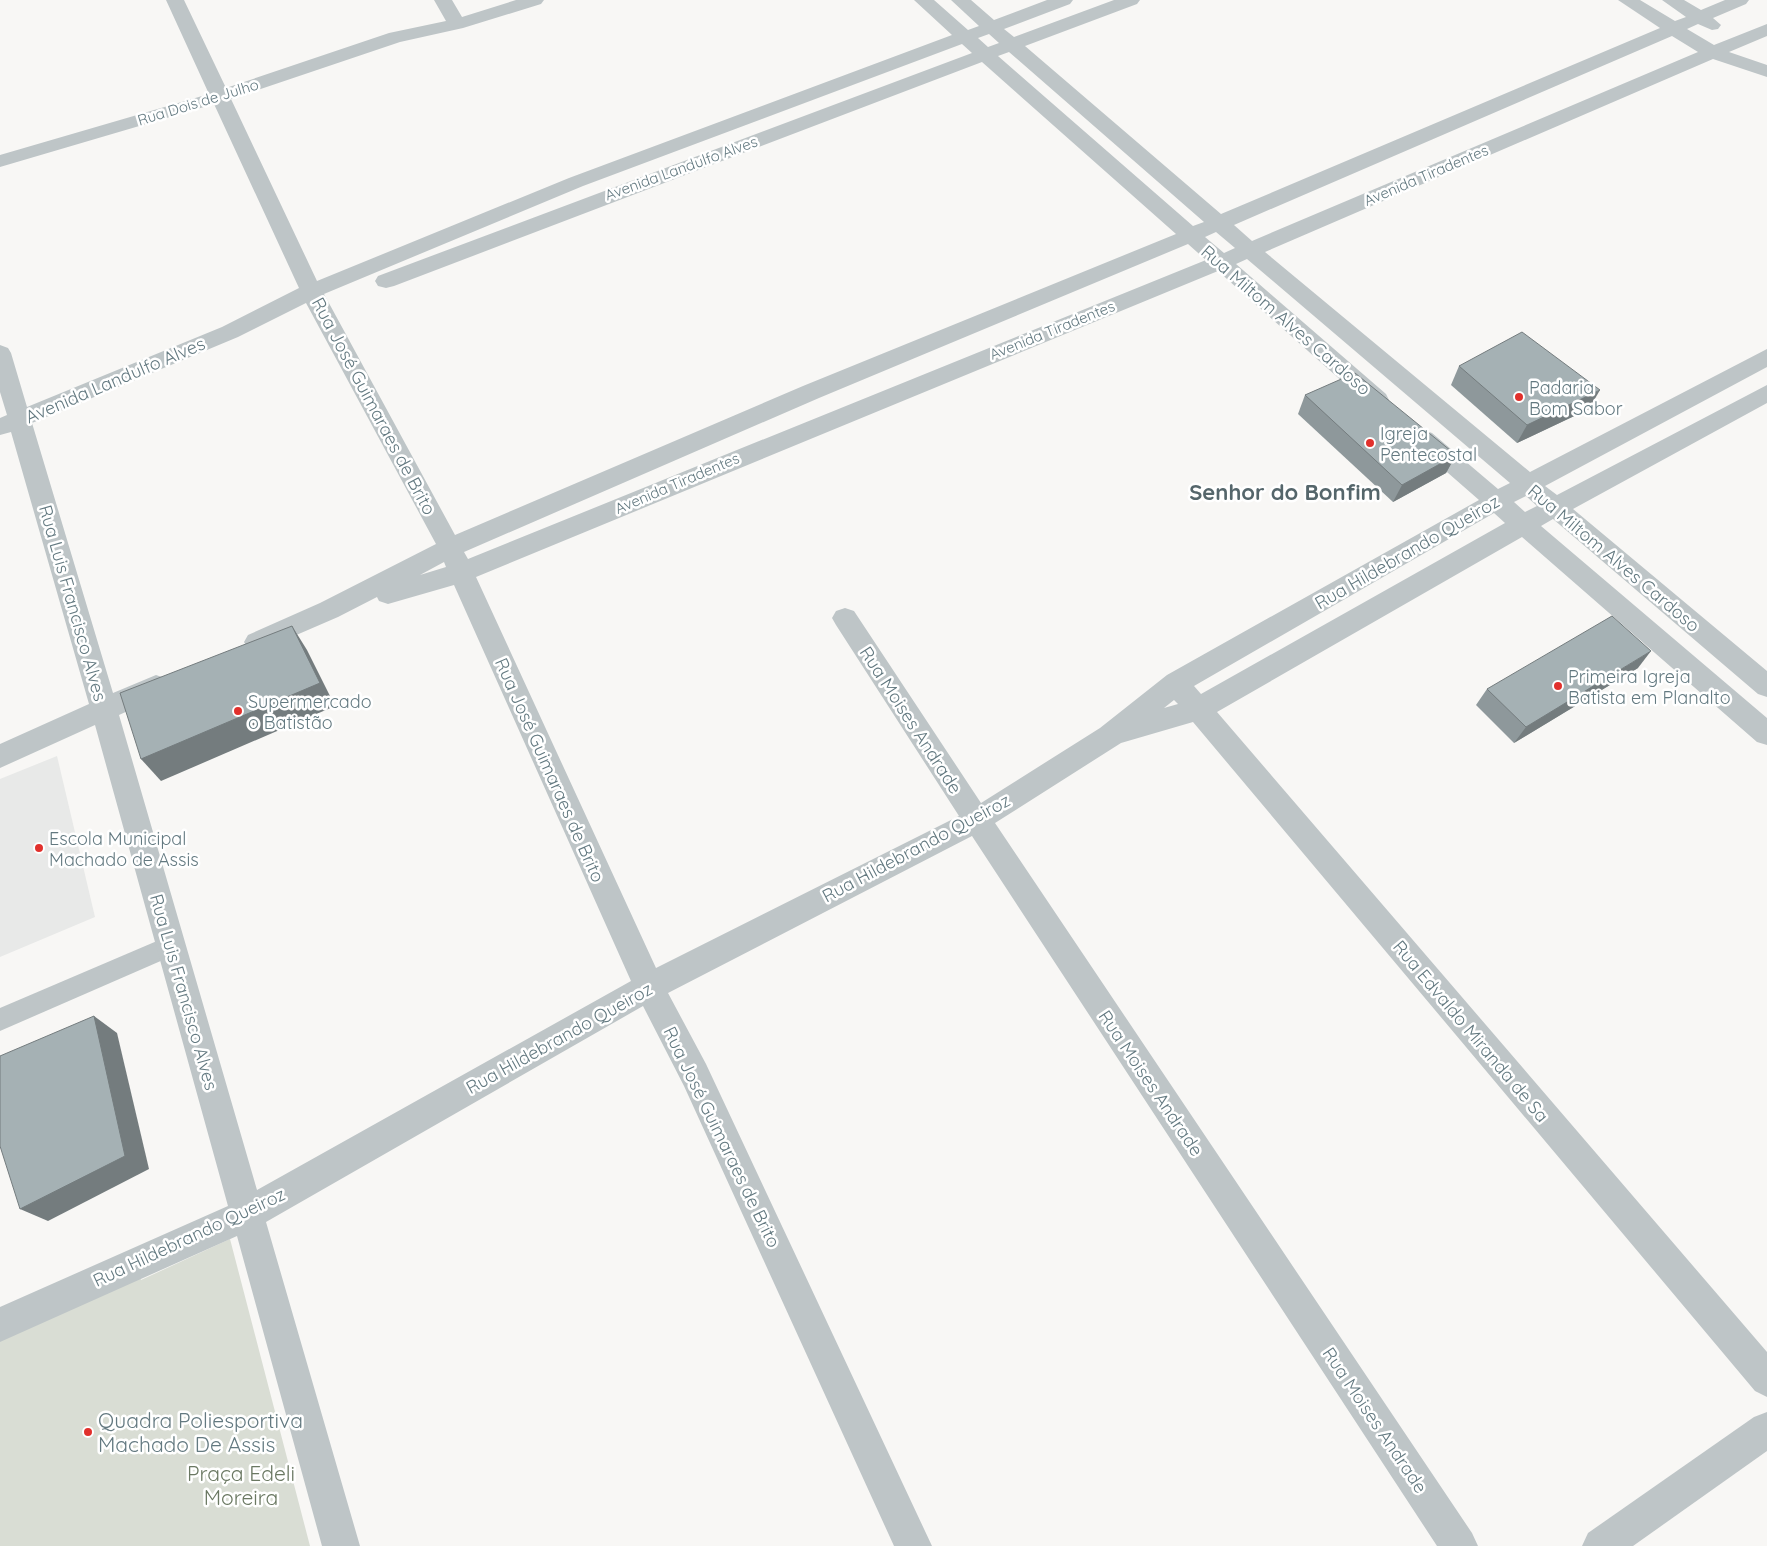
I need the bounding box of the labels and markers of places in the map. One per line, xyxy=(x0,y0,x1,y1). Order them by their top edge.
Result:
place label: Padaria Bom Sabor xyxy=(1529,376,1623,420)
marker: Padaria Bom Sabor xyxy=(1513,391,1525,403)
place label: Igreja Pentecostal xyxy=(1380,422,1477,466)
marker: Igreja Pentecostal xyxy=(1364,437,1376,449)
place label: Primeira Igreja Batista em Planalto xyxy=(1568,665,1731,709)
marker: Primeira Igreja Batista em Planalto xyxy=(1552,680,1564,692)
place label: Supermercado o Batistão xyxy=(248,690,372,734)
marker: Supermercado o Batistão xyxy=(232,705,244,717)
place label: Escola Municipal Machado de Assis xyxy=(49,827,199,871)
marker: Escola Municipal Machado de Assis xyxy=(33,842,45,854)
place label: Quadra Poliesportiva Machado De Assis xyxy=(98,1407,303,1457)
marker: Quadra Poliesportiva Machado De Assis xyxy=(82,1426,94,1438)

